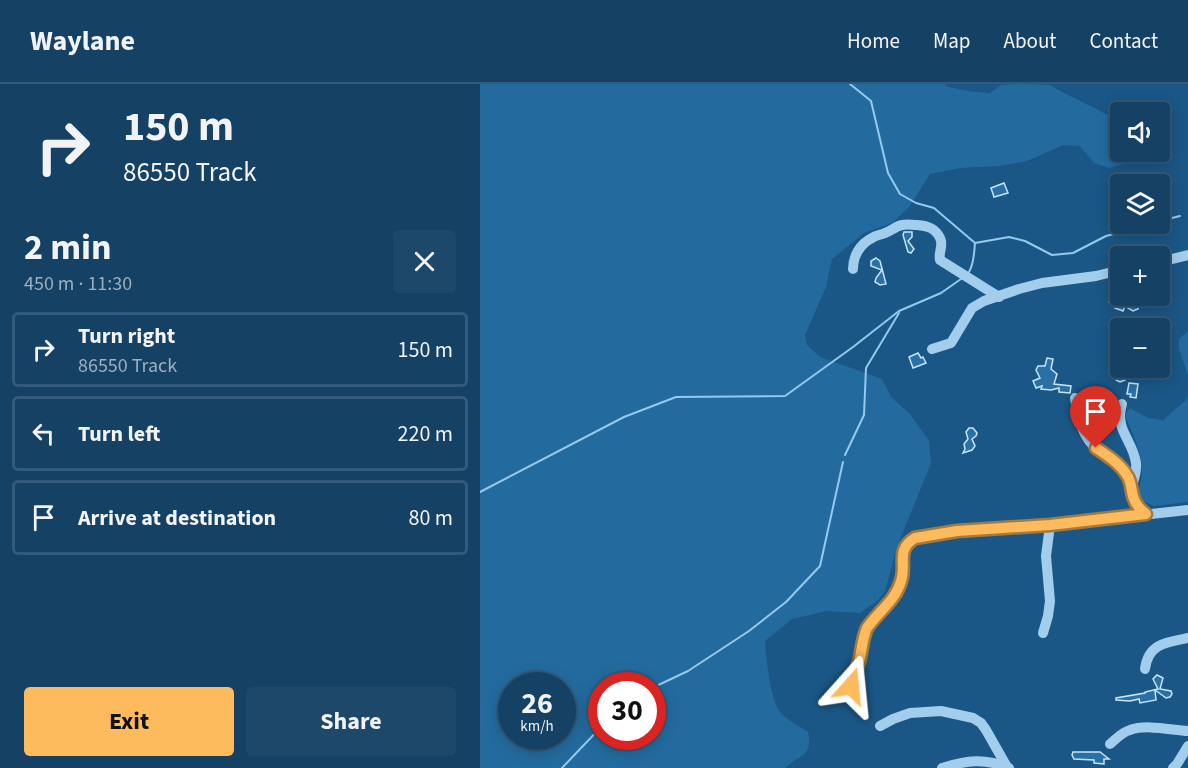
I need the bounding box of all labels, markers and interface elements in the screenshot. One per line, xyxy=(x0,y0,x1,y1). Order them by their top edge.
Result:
text: Waylane xyxy=(30,21,135,61)
text: Home xyxy=(847,26,900,56)
text: Map xyxy=(933,26,971,56)
text: About xyxy=(1004,26,1056,56)
text: Contact xyxy=(1089,26,1158,56)
text: 150 m xyxy=(123,97,234,157)
map controls xyxy=(1110,102,1170,378)
button: sound xyxy=(1110,102,1170,162)
icon: right xyxy=(24,108,102,186)
text: 86550 Track xyxy=(123,153,257,192)
button: layers xyxy=(1110,174,1170,234)
text: 2 min xyxy=(24,222,112,273)
button: close xyxy=(393,230,456,293)
button: + xyxy=(1110,246,1170,306)
text: 450 m · 11:30 xyxy=(24,270,132,298)
button: − xyxy=(1110,318,1170,378)
text: Turn right xyxy=(78,320,175,352)
icon: right xyxy=(27,333,60,366)
text: 150 m xyxy=(398,334,453,366)
text: 86550 Track xyxy=(78,352,177,380)
pin xyxy=(1070,386,1121,448)
icon: arrive xyxy=(1079,395,1112,428)
icon: left xyxy=(27,417,60,450)
text: Turn left xyxy=(78,418,160,450)
text: 220 m xyxy=(398,418,453,450)
icon: arrive xyxy=(27,501,60,534)
text: Arrive at destination xyxy=(78,502,276,534)
text: 80 m xyxy=(408,502,453,534)
position arrow xyxy=(819,654,883,718)
speed limit sign: 30 xyxy=(588,672,666,750)
text: 26 xyxy=(521,682,553,725)
button: Exit xyxy=(24,687,234,756)
button: Share xyxy=(246,687,456,756)
text: km/h xyxy=(520,716,554,737)

